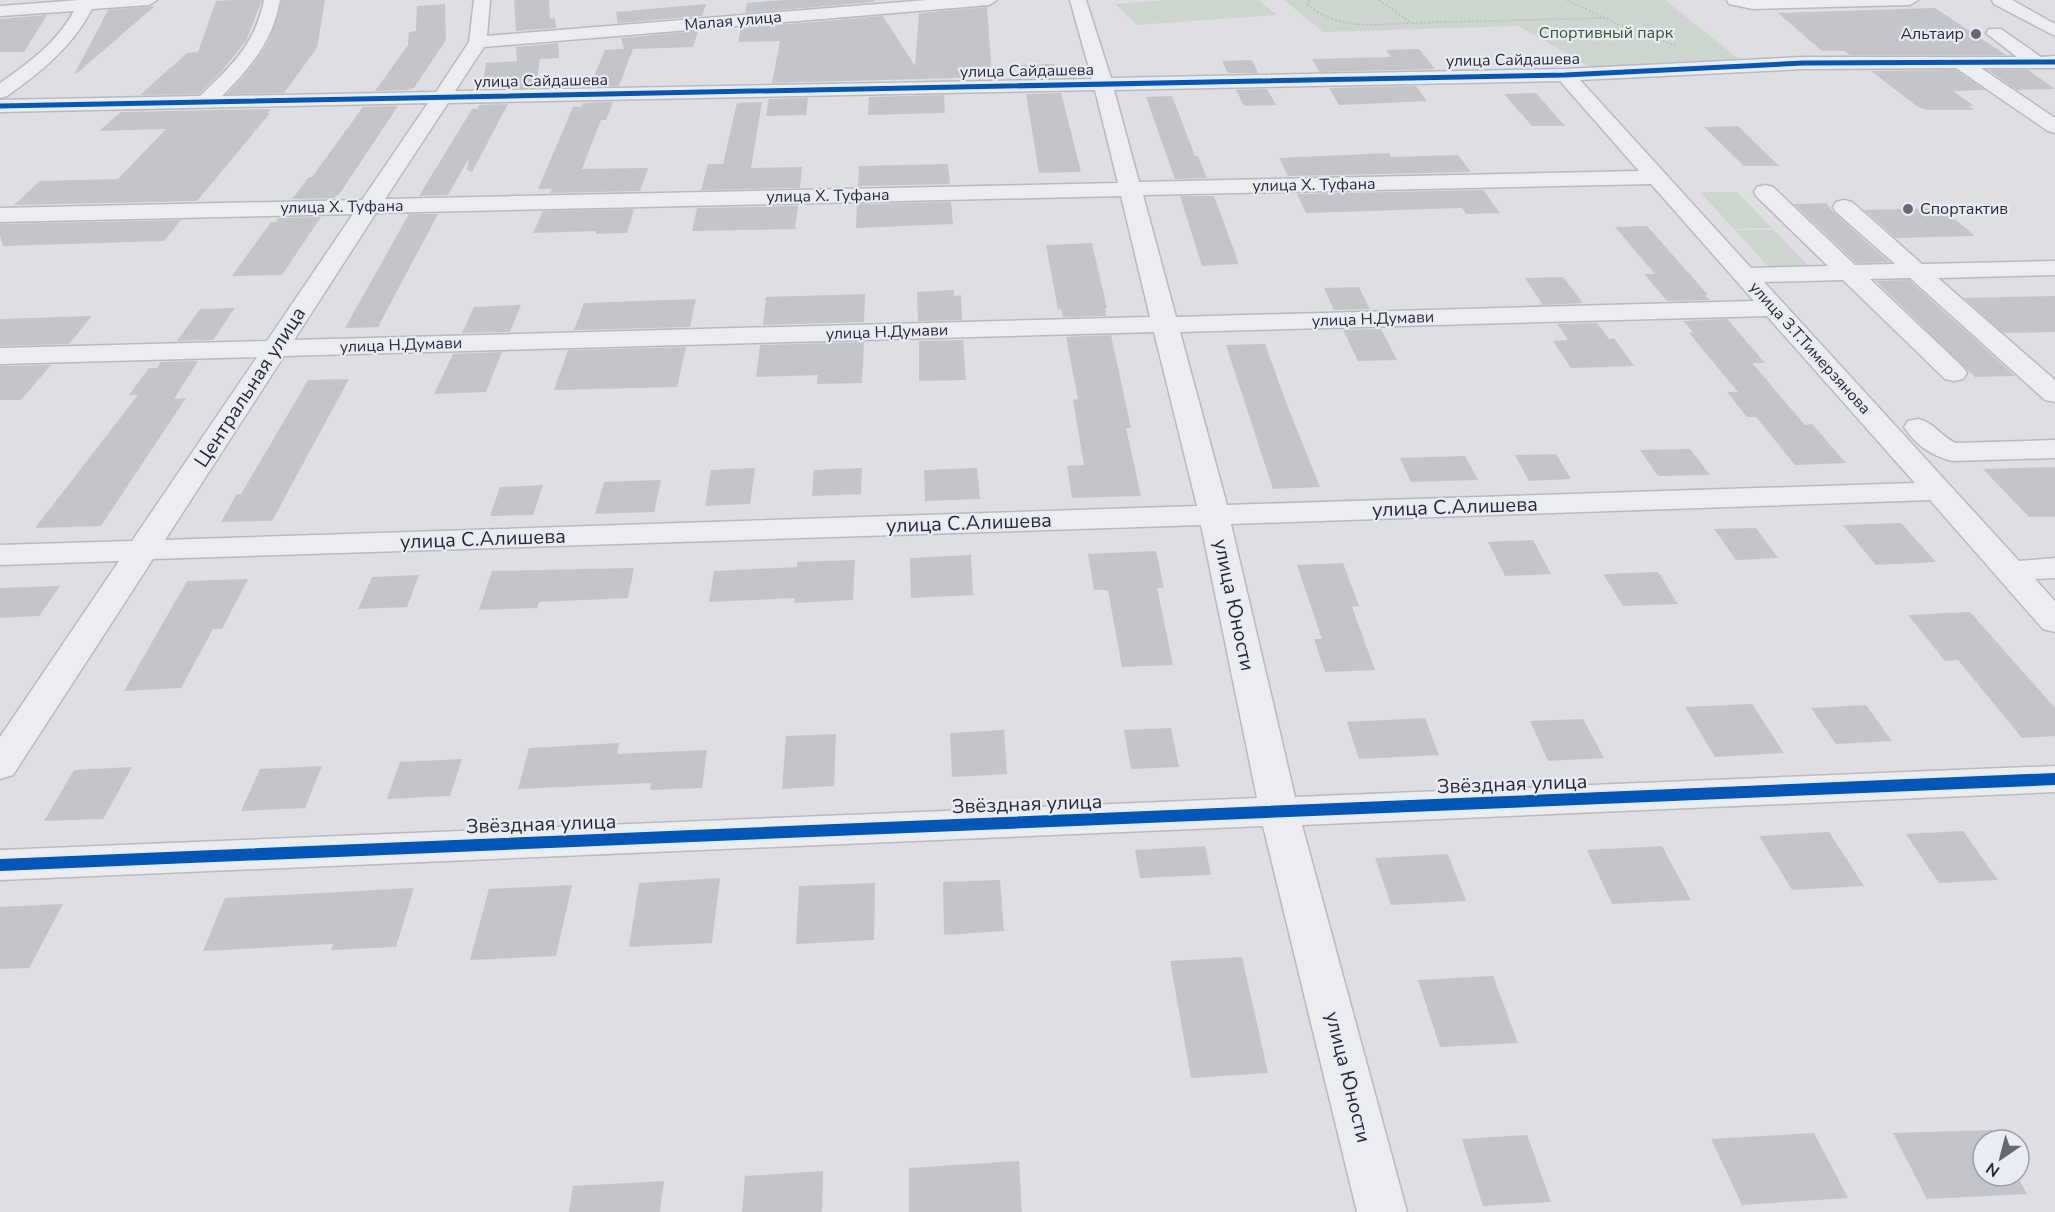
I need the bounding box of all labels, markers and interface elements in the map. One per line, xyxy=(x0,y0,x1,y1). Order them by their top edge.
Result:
street label: Малая улица xyxy=(683,6,783,36)
park label: Спортивный парк xyxy=(1539,22,1674,44)
place label: Альтаир xyxy=(1900,23,1964,45)
marker: Альтаир xyxy=(1969,27,1983,41)
street label: улица Сайдашева xyxy=(1446,48,1580,72)
street label: улица Сайдашева xyxy=(960,59,1094,83)
street label: улица Сайдашева xyxy=(474,69,608,93)
street label: улица Х. Туфана xyxy=(1252,173,1376,197)
street label: улица Х. Туфана xyxy=(766,184,890,208)
street label: улица Х. Туфана xyxy=(280,195,404,219)
place label: Спортактив xyxy=(1920,198,2008,220)
marker: Спортактив xyxy=(1901,202,1915,216)
street label: улица З.Т.Тимерзянова xyxy=(1744,277,1876,419)
street label: Центральная улица xyxy=(188,301,312,473)
street label: улица Н.Думави xyxy=(1311,306,1435,332)
street label: улица Н.Думави xyxy=(825,319,949,345)
street label: улица Н.Думави xyxy=(339,332,463,358)
street label: улица С.Алишева xyxy=(1372,491,1538,523)
street label: улица С.Алишева xyxy=(886,507,1052,539)
street label: улица С.Алишева xyxy=(400,523,566,555)
street label: улица Юности xyxy=(1207,537,1261,673)
street label: Звёздная улица xyxy=(1436,768,1588,800)
street label: Звёздная улица xyxy=(951,788,1103,820)
street label: Звёздная улица xyxy=(465,808,617,840)
street label: улица Юности xyxy=(1319,1009,1377,1145)
north arrow xyxy=(1971,1128,2031,1188)
text: N xyxy=(1982,1157,2004,1182)

